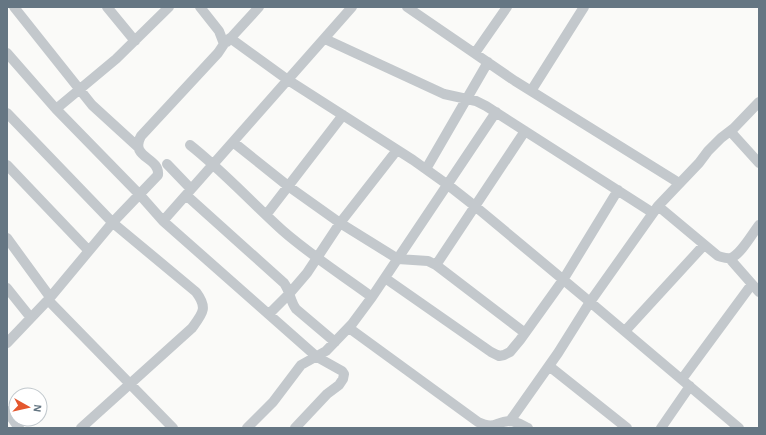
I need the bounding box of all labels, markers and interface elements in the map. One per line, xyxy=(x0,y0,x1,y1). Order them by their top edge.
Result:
north arrow xyxy=(8,387,48,427)
text: N xyxy=(31,404,43,413)

